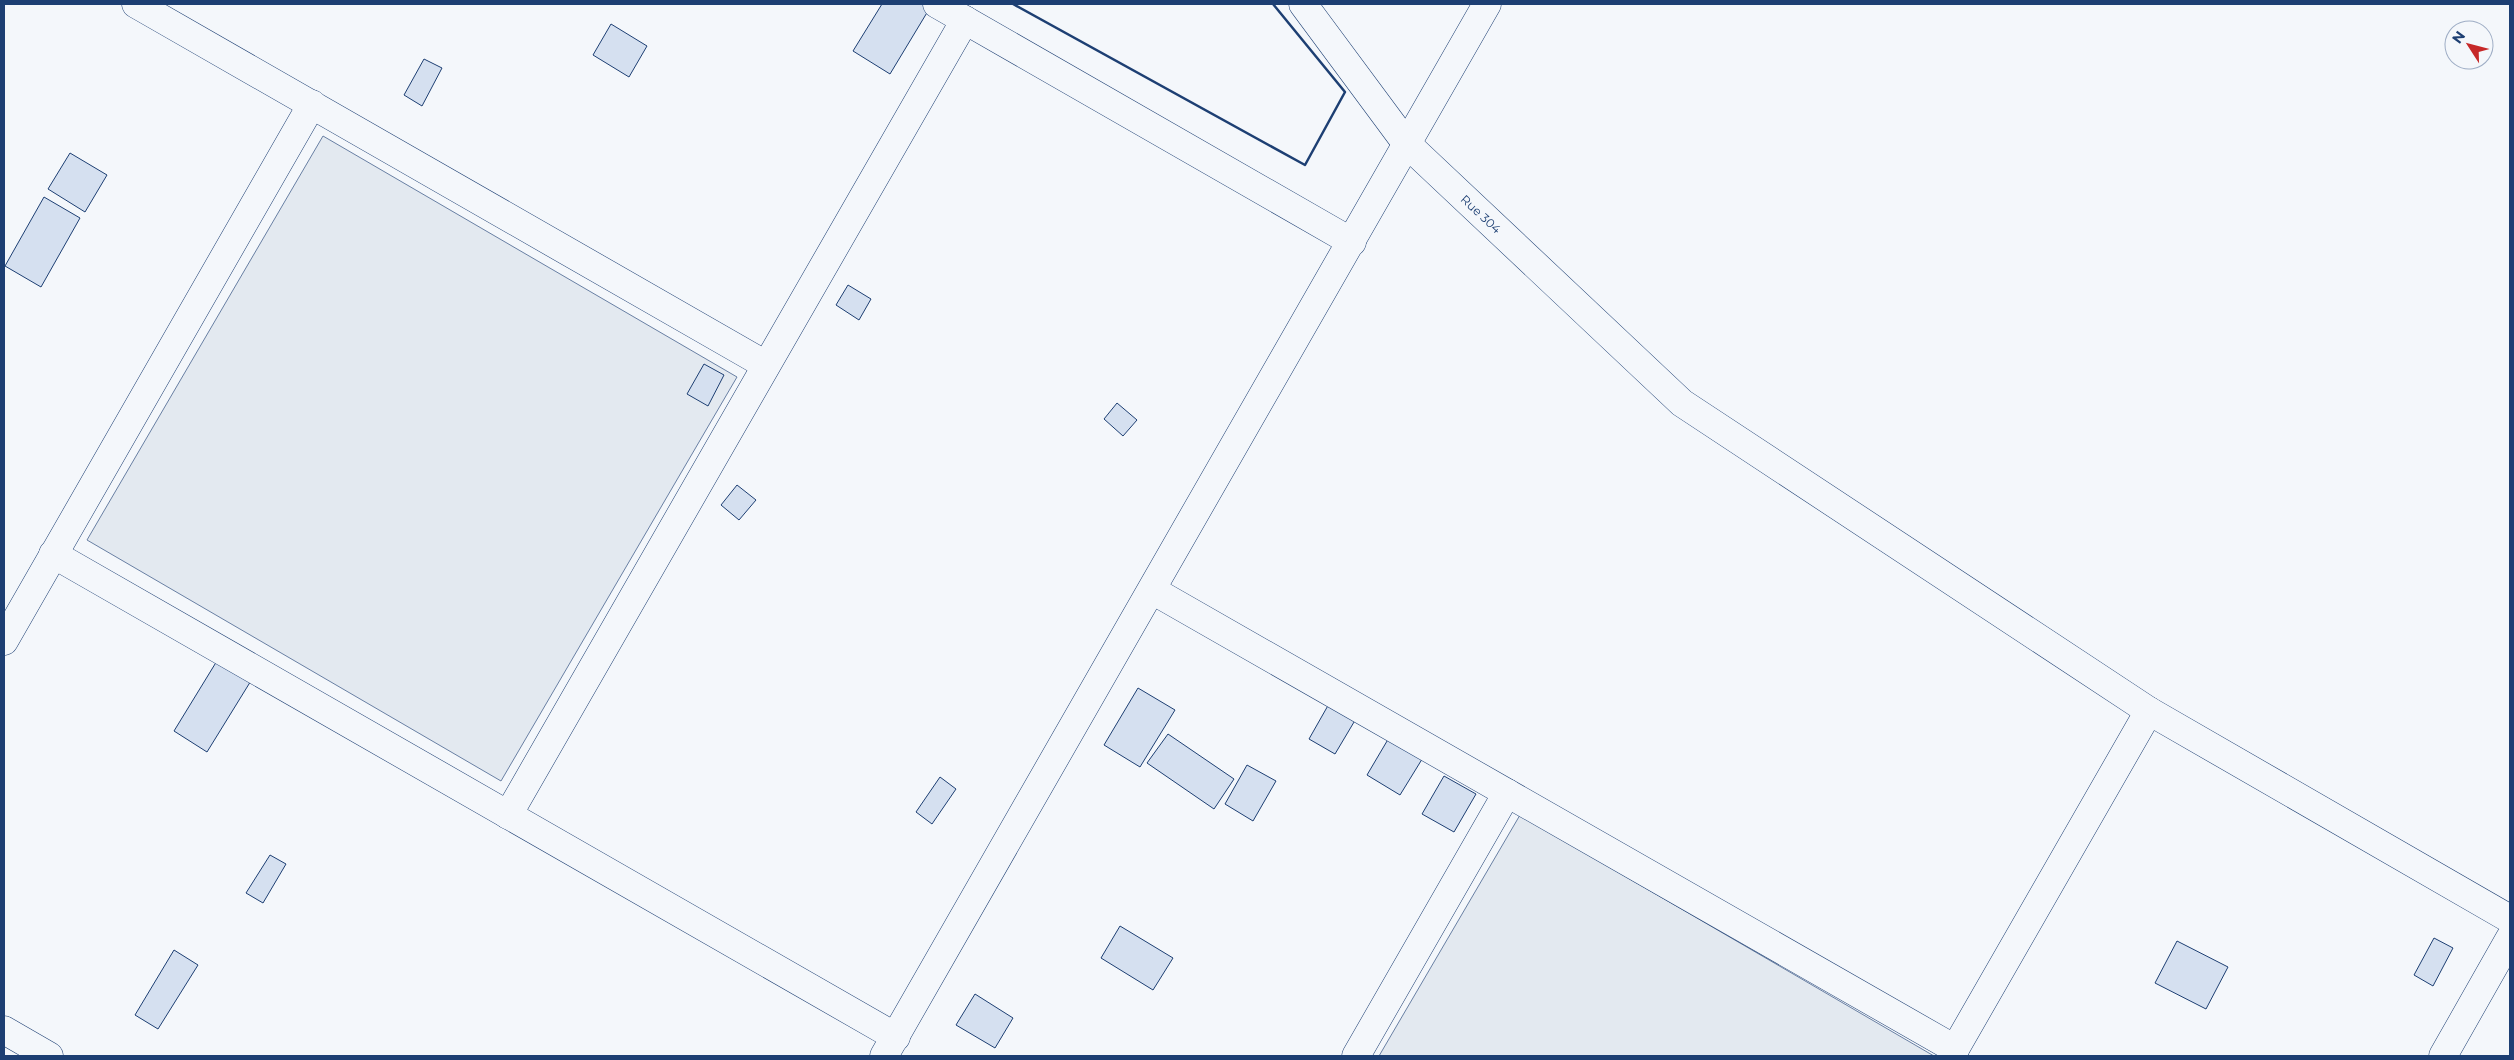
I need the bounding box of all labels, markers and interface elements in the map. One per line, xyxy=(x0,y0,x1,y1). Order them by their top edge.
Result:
north arrow xyxy=(2444,20,2494,70)
text: N xyxy=(2448,27,2469,47)
street label: Rue 304 xyxy=(1458,192,1504,237)

